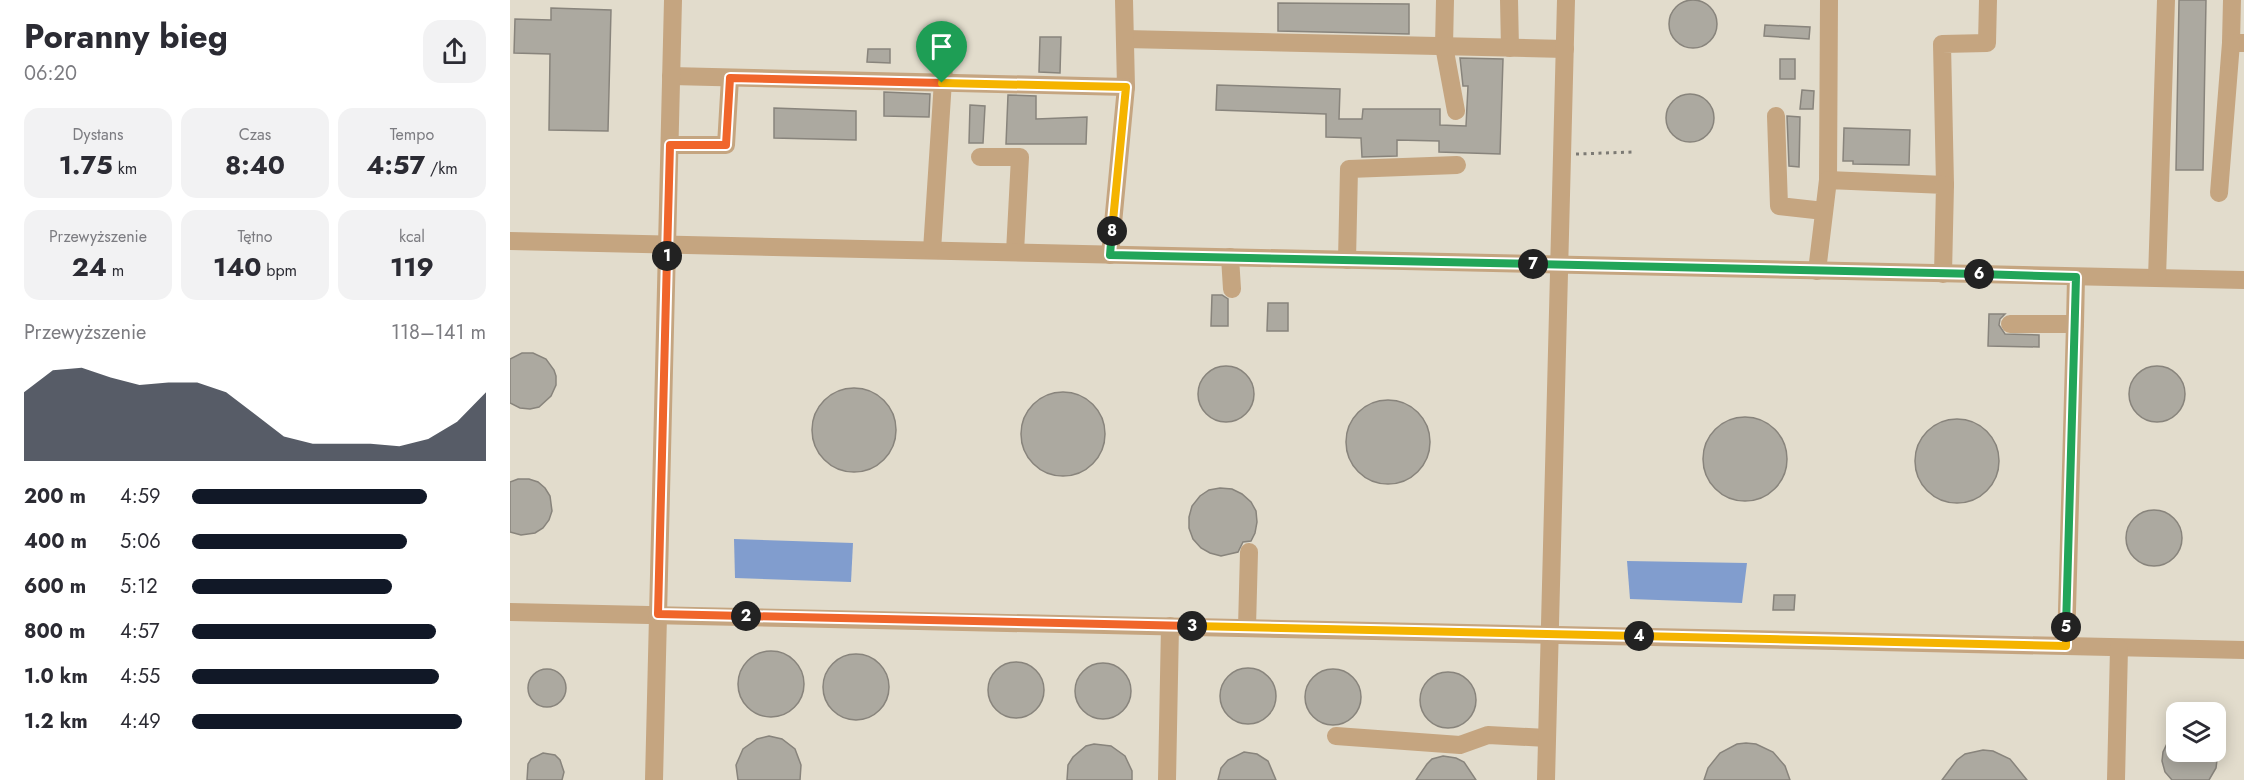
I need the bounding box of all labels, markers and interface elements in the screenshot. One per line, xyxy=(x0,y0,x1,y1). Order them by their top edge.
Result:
text: Poranny bieg xyxy=(24,13,228,60)
button: share xyxy=(423,20,486,83)
pin xyxy=(916,21,967,83)
icon: arrive xyxy=(925,30,958,63)
text: 06:20 xyxy=(24,59,77,88)
text: Dystans xyxy=(73,123,124,146)
text: Czas xyxy=(239,123,271,146)
text: Tempo xyxy=(390,123,434,146)
text: 1.75 xyxy=(59,146,113,184)
text: 8:40 xyxy=(225,146,285,184)
text: 4:57 xyxy=(366,146,425,184)
text: km xyxy=(113,157,137,180)
text: /km xyxy=(425,157,458,180)
pin: 8 xyxy=(1097,216,1127,246)
text: 8 xyxy=(1107,219,1117,242)
text: Przewyższenie xyxy=(49,225,147,248)
text: Tętno xyxy=(237,225,273,248)
text: kcal xyxy=(399,225,425,248)
pin: 1 xyxy=(652,241,682,271)
text: 1 xyxy=(663,244,671,267)
text: 24 xyxy=(72,248,107,286)
text: 140 xyxy=(213,248,262,286)
text: 119 xyxy=(390,248,434,286)
pin: 7 xyxy=(1518,249,1548,279)
text: 7 xyxy=(1528,252,1538,275)
text: m xyxy=(107,259,124,282)
text: bpm xyxy=(262,259,297,282)
pin: 6 xyxy=(1964,259,1994,289)
text: 6 xyxy=(1974,262,1984,285)
text: Przewyższenie xyxy=(24,318,146,347)
text: 118–141 m xyxy=(391,318,486,347)
text: 200 m xyxy=(24,482,86,511)
text: 4:59 xyxy=(120,482,160,511)
text: 400 m xyxy=(24,527,87,556)
text: 5:06 xyxy=(120,527,161,556)
text: 600 m xyxy=(24,572,86,601)
text: 5:12 xyxy=(120,572,158,601)
pin: 2 xyxy=(731,601,761,631)
text: 2 xyxy=(741,604,751,627)
pin: 3 xyxy=(1177,611,1207,641)
pin: 5 xyxy=(2051,612,2081,642)
text: 3 xyxy=(1187,614,1197,637)
text: 5 xyxy=(2061,615,2071,638)
text: 800 m xyxy=(24,617,85,646)
text: 4:57 xyxy=(120,617,159,646)
pin: 4 xyxy=(1624,621,1654,651)
text: 4 xyxy=(1633,624,1645,647)
text: 1.0 km xyxy=(24,662,88,691)
text: 4:55 xyxy=(120,662,160,691)
map controls xyxy=(2166,702,2226,762)
button: layers xyxy=(2166,702,2226,762)
text: 1.2 km xyxy=(24,707,88,736)
text: 4:49 xyxy=(120,707,161,736)

